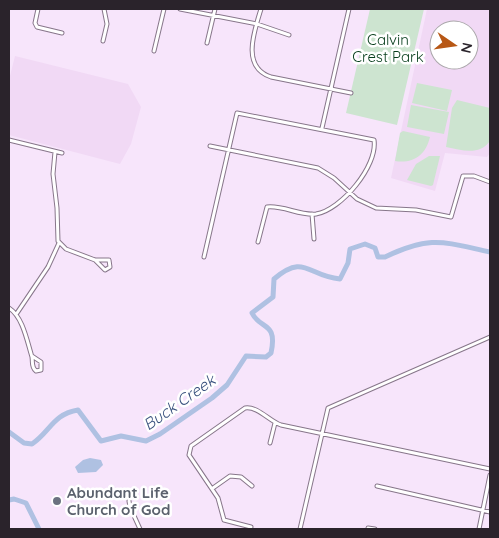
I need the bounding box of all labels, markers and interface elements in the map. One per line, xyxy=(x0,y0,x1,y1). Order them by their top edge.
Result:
north arrow xyxy=(429,20,479,70)
park label: Calvin Crest Park xyxy=(352,30,424,66)
text: N xyxy=(457,41,477,55)
water label: Buck Creek xyxy=(139,369,220,434)
place label: Abundant Life Church of God xyxy=(67,483,170,519)
marker: Abundant Life Church of God xyxy=(51,495,63,507)

